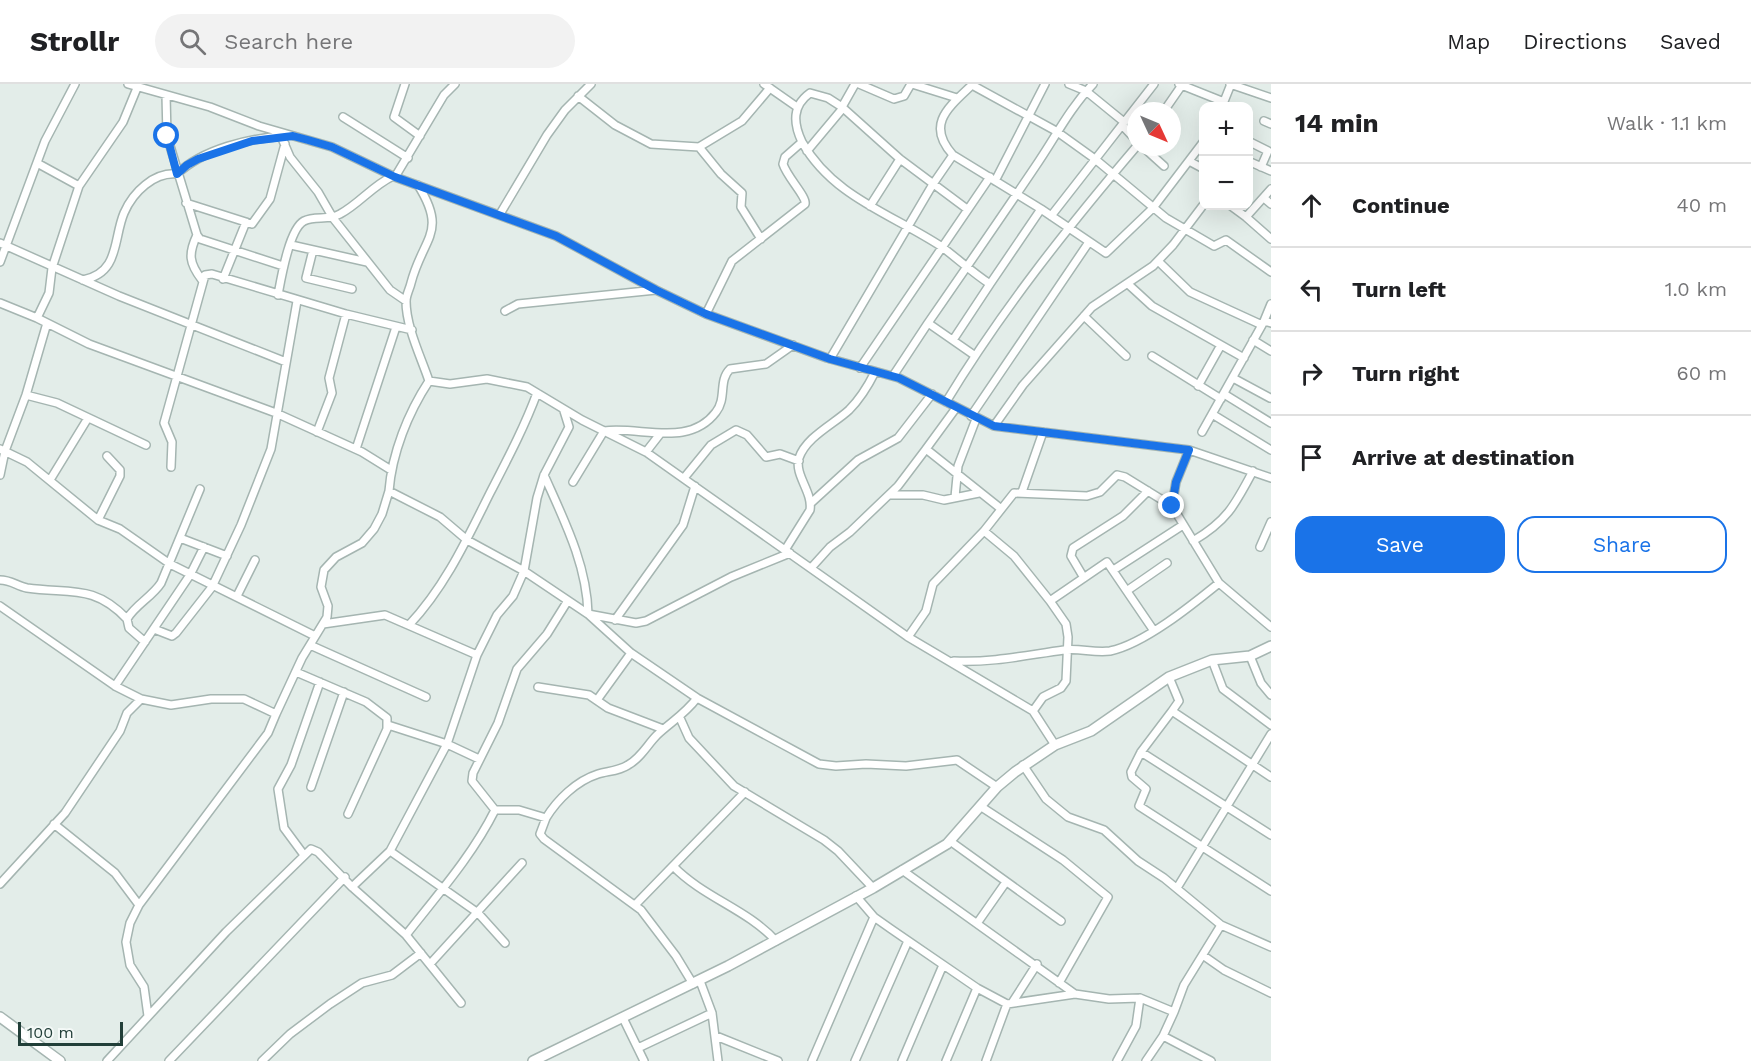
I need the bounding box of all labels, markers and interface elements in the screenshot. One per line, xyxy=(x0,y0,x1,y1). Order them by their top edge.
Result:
search box xyxy=(155,14,575,68)
text: Strollr xyxy=(30,25,119,58)
icon: search xyxy=(176,25,209,58)
text: Search here xyxy=(224,29,353,54)
text: Map xyxy=(1447,29,1490,54)
text: Directions xyxy=(1523,29,1627,54)
text: Saved xyxy=(1660,29,1721,54)
north arrow xyxy=(1127,102,1181,156)
map controls xyxy=(1199,102,1253,210)
button: + xyxy=(1199,102,1253,156)
text: 14 min xyxy=(1295,108,1379,138)
text: Walk · 1.1 km xyxy=(1607,111,1727,135)
route start xyxy=(153,122,179,148)
button: − xyxy=(1199,156,1253,210)
icon: ahead xyxy=(1295,189,1328,222)
text: Continue xyxy=(1352,193,1450,218)
text: 40 m xyxy=(1676,193,1727,217)
icon: left xyxy=(1295,273,1328,306)
text: Turn left xyxy=(1352,277,1446,302)
text: 1.0 km xyxy=(1665,277,1727,301)
icon: right xyxy=(1295,357,1328,390)
text: Turn right xyxy=(1352,361,1459,386)
text: 60 m xyxy=(1677,361,1727,385)
icon: arrive xyxy=(1295,441,1328,474)
text: Arrive at destination xyxy=(1352,445,1575,470)
route end xyxy=(1158,492,1184,518)
button: Save xyxy=(1295,516,1505,573)
button: Share xyxy=(1517,516,1727,573)
scale bar xyxy=(18,1019,123,1046)
text: 100 m xyxy=(27,1023,74,1042)

